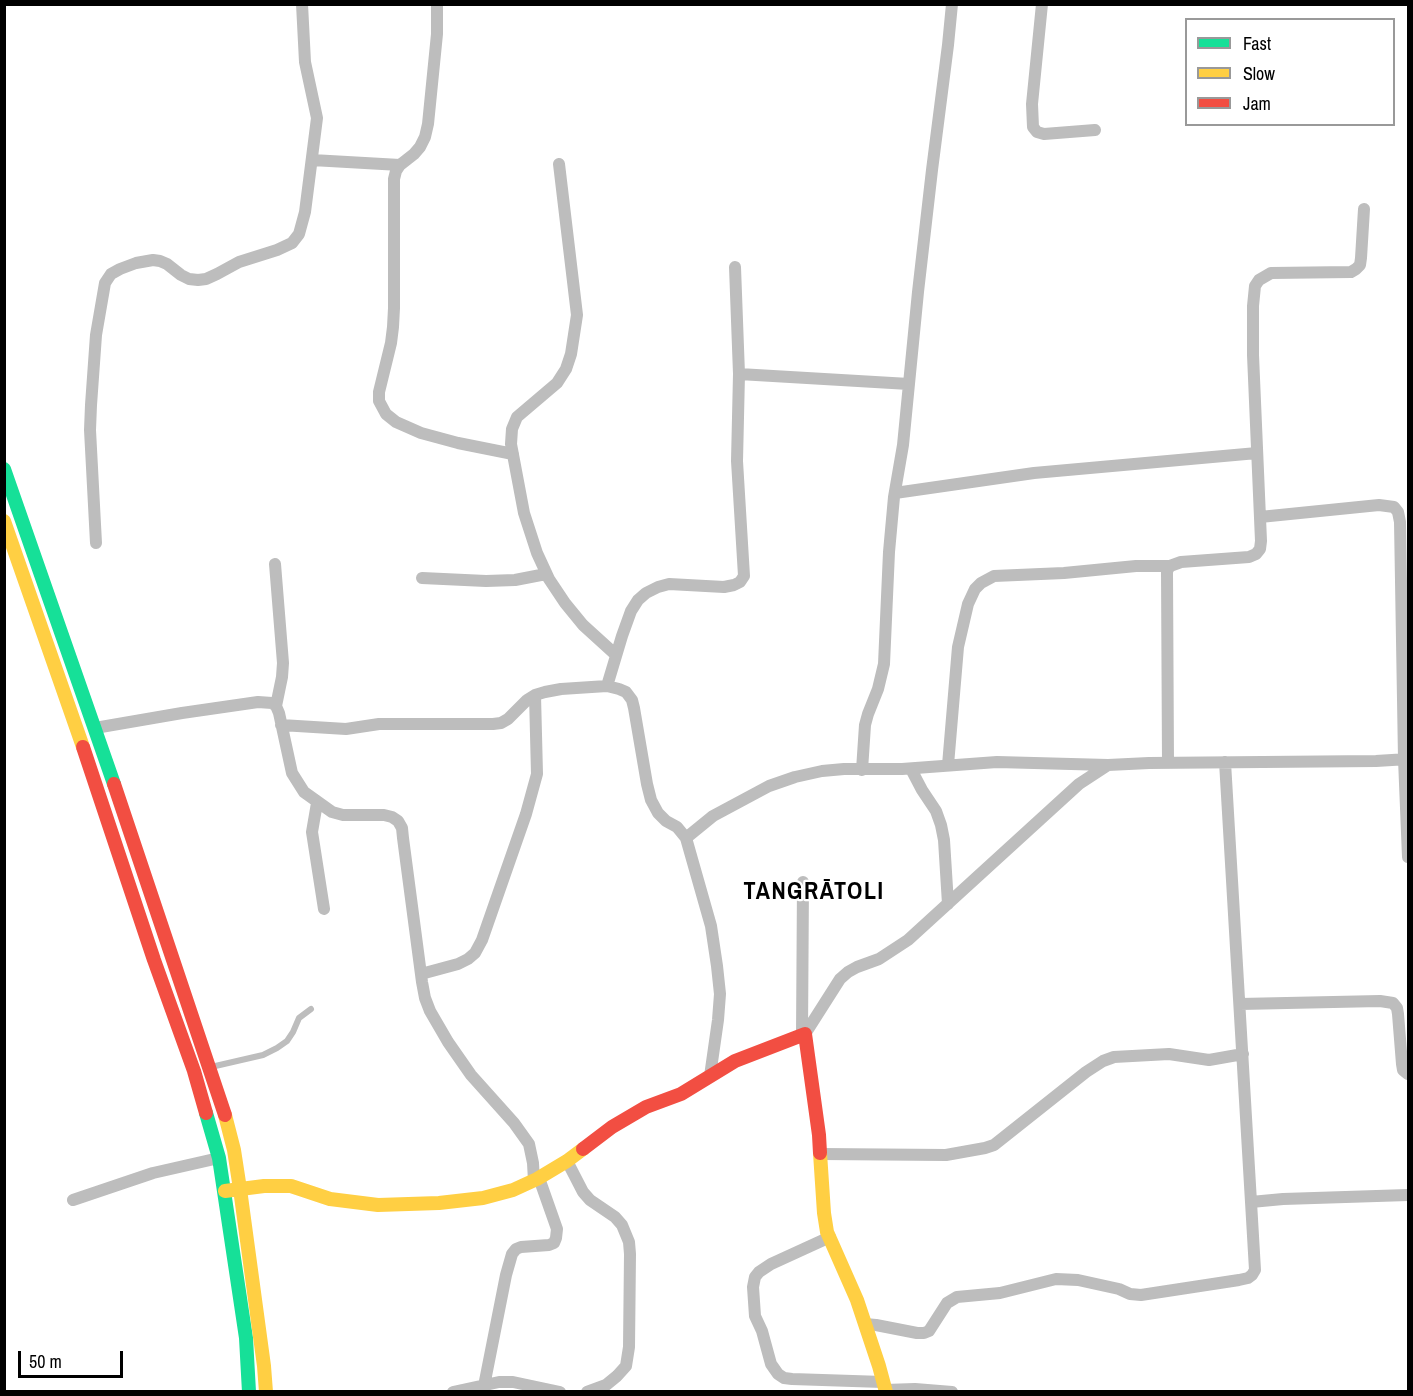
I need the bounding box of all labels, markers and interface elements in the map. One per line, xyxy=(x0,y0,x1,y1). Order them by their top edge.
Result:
legend xyxy=(1185,18,1395,126)
text: Fast xyxy=(1243,31,1271,56)
text: Slow xyxy=(1243,61,1275,86)
text: Jam xyxy=(1243,91,1271,116)
district label: TANGRĀTOLI xyxy=(744,879,884,907)
scale bar xyxy=(21,1339,126,1377)
text: 50 m xyxy=(29,1349,62,1374)

